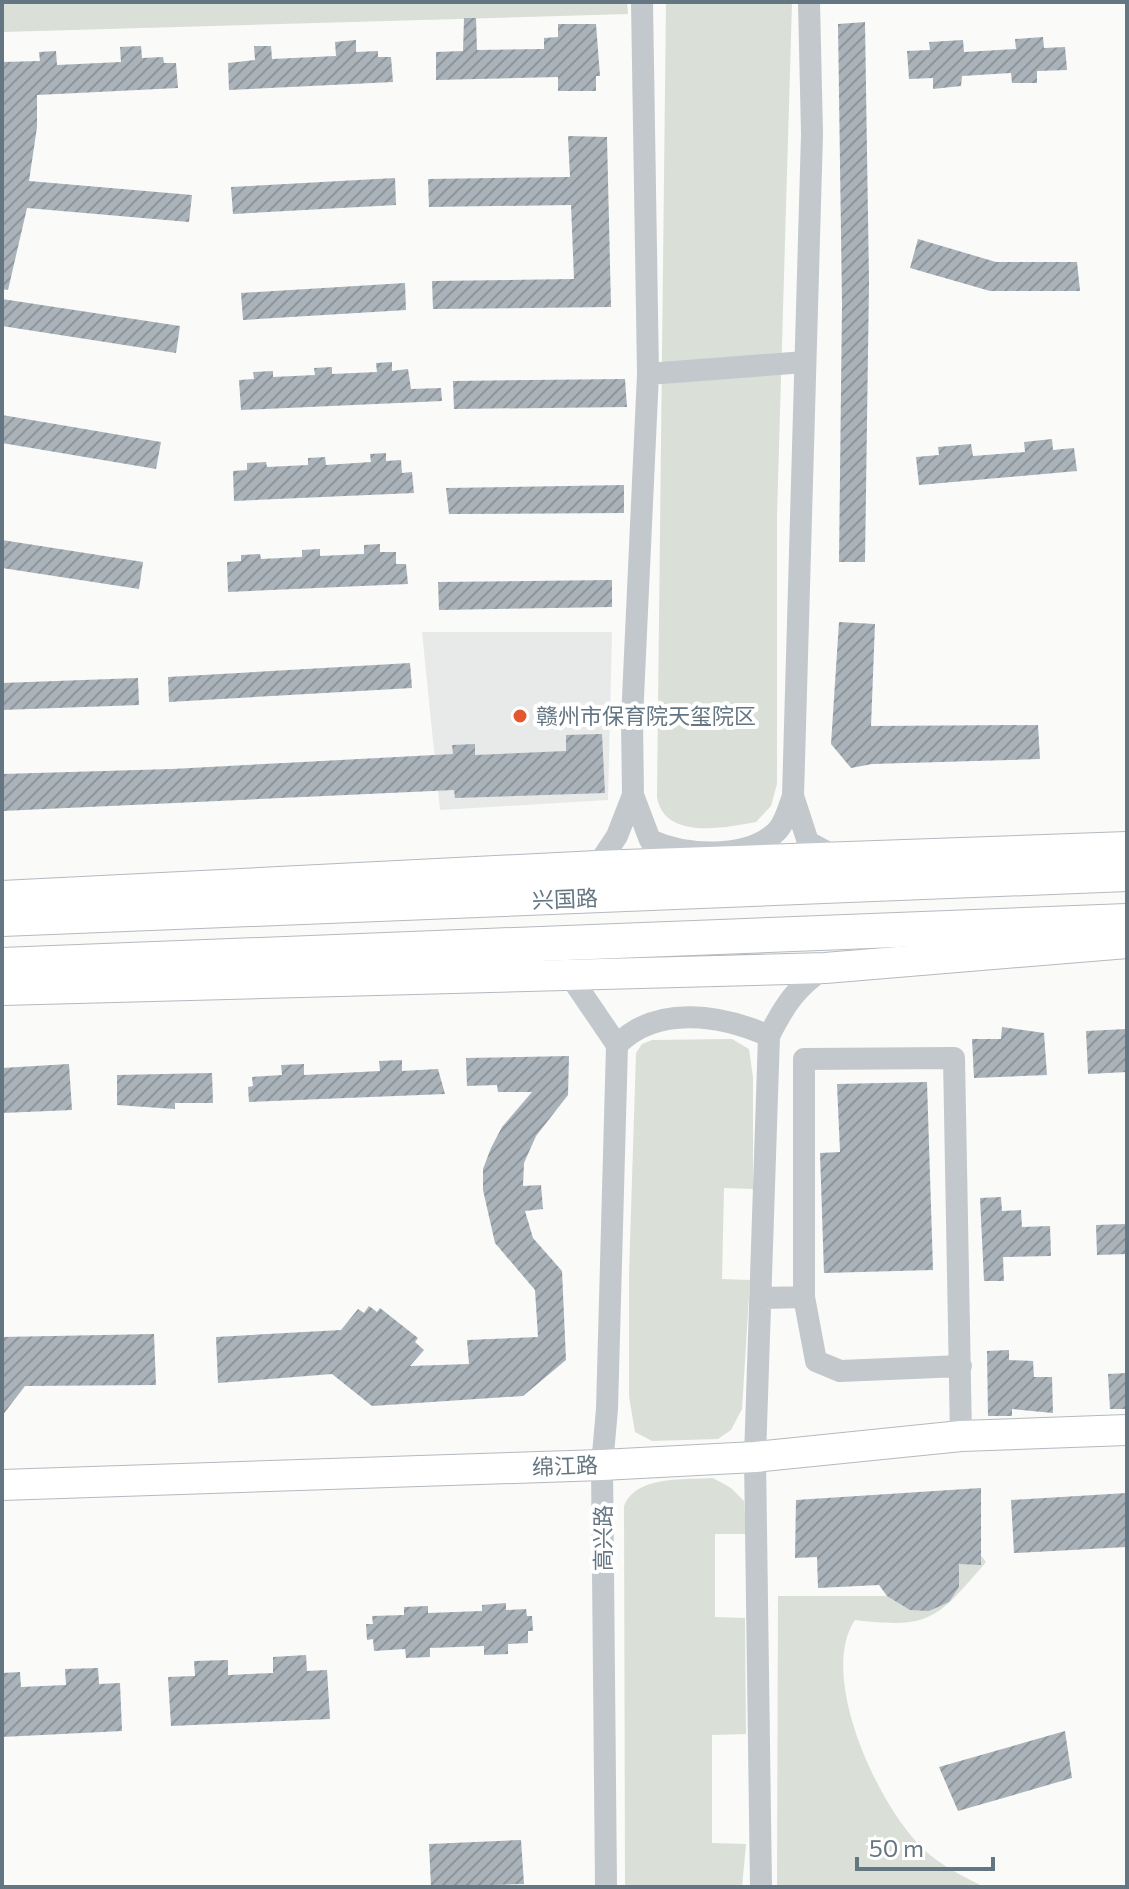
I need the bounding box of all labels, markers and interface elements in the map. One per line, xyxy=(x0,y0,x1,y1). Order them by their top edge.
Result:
place label: 赣州市保育院天玺院区 xyxy=(536,702,756,729)
marker: 赣州市保育院天玺院区 xyxy=(511,707,529,725)
street label: 兴国路 xyxy=(532,884,598,913)
street label: 绵江路 xyxy=(532,1451,598,1480)
street label: 高兴路 xyxy=(589,1505,616,1571)
scale bar xyxy=(857,1821,993,1871)
text: 50 m xyxy=(869,1833,924,1862)

